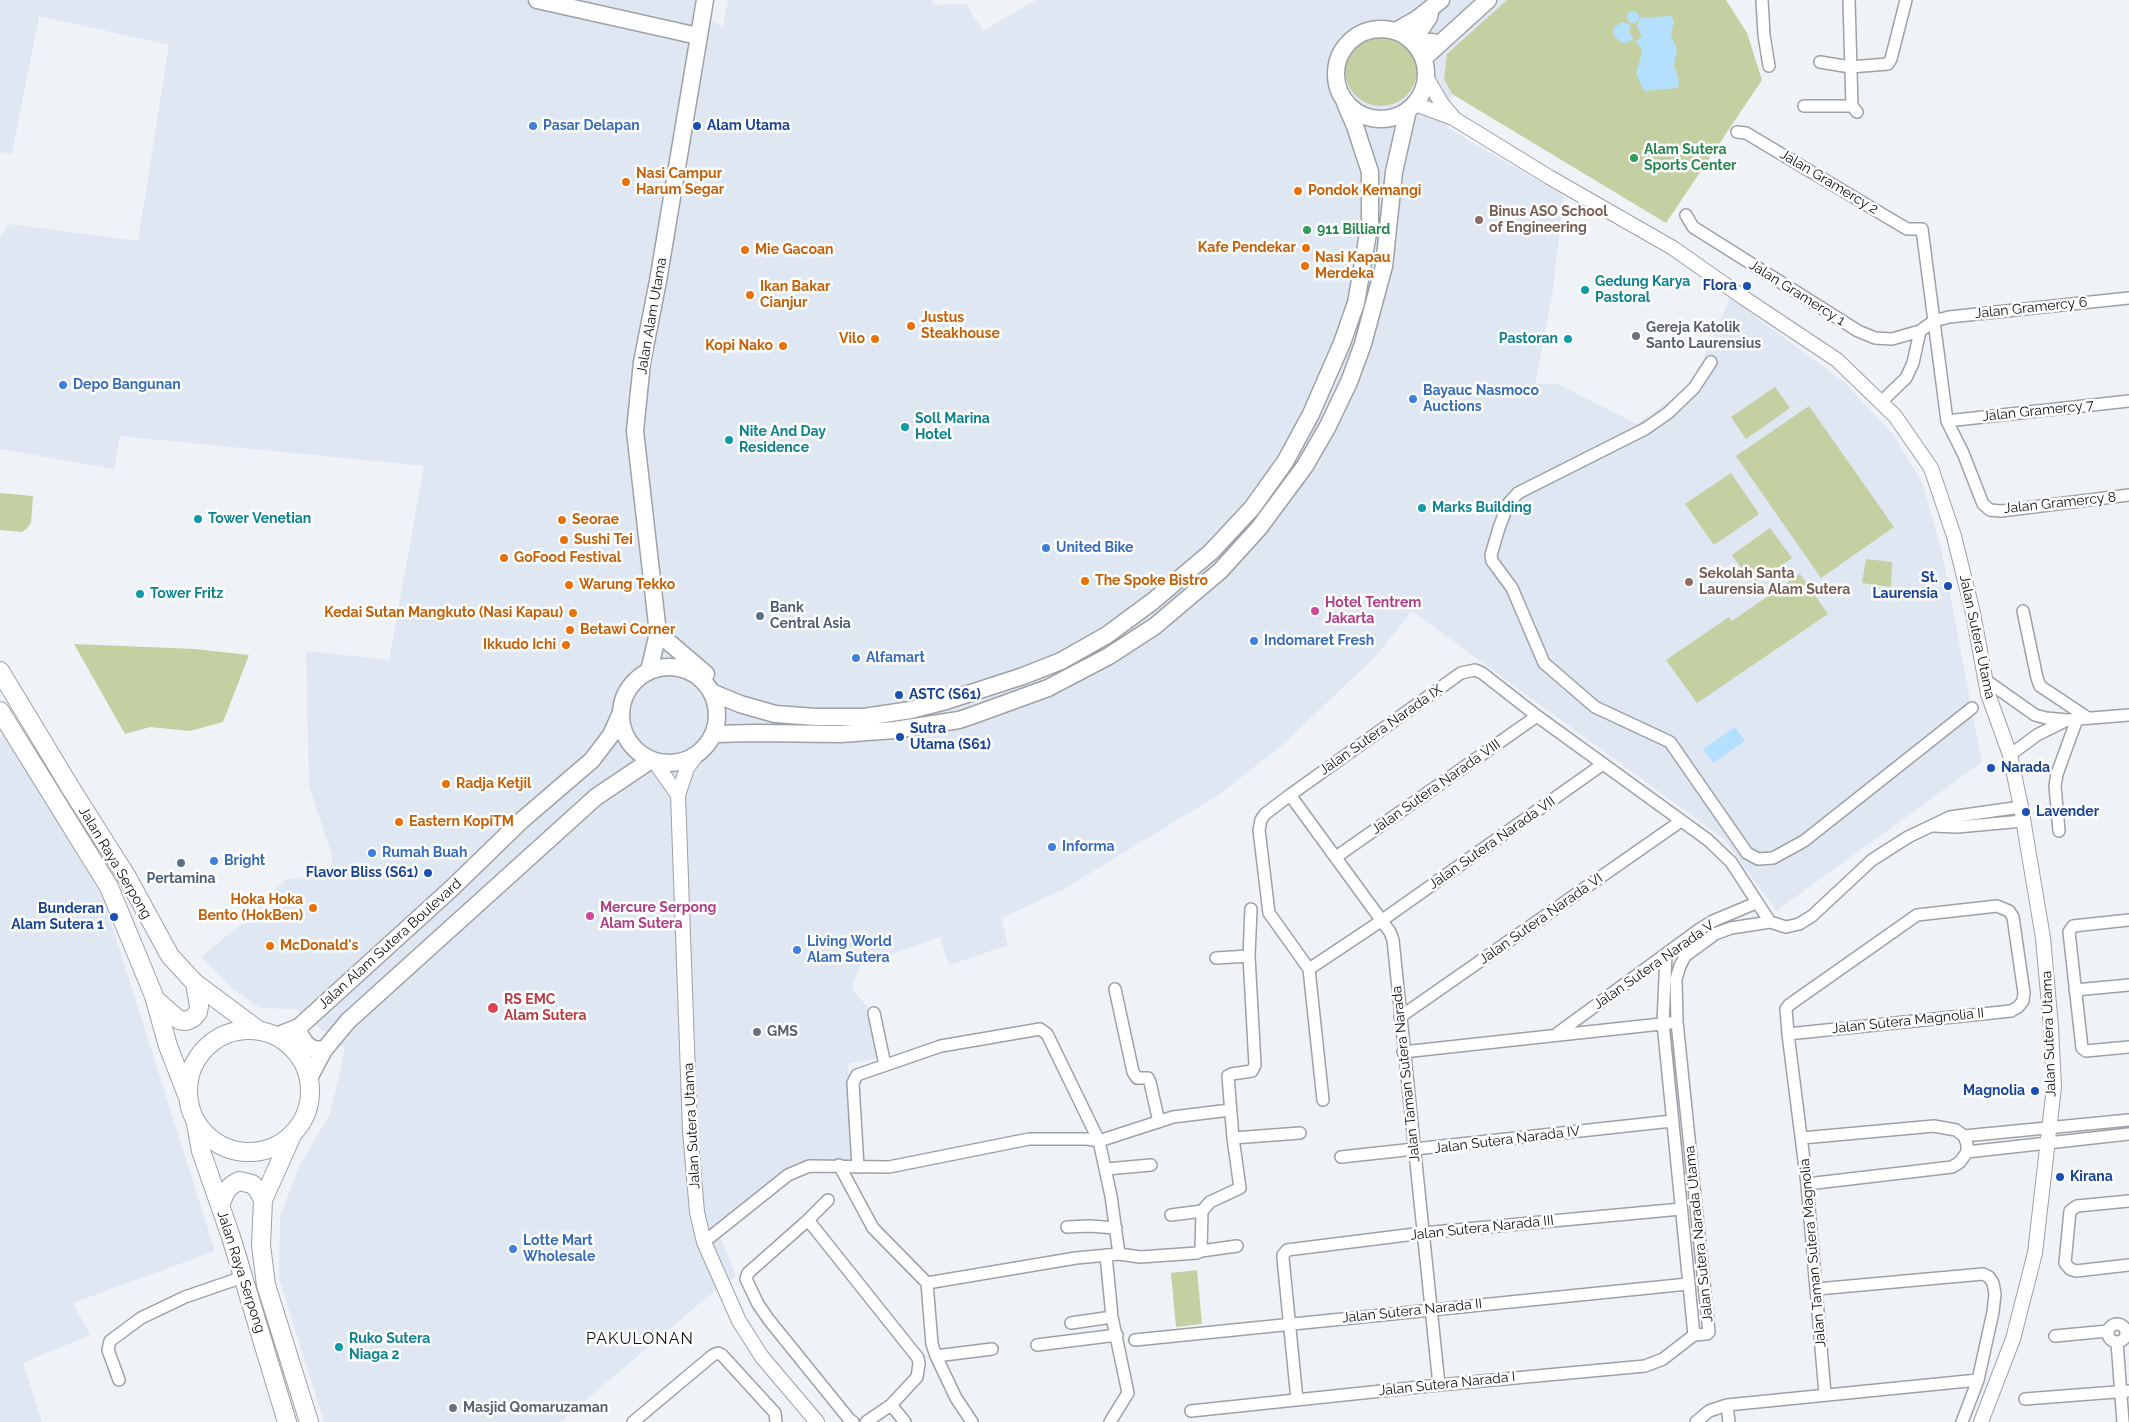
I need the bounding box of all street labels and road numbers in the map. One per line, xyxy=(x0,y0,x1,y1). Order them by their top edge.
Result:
street label: Jalan Gramercy 2 xyxy=(1777,146,1881,218)
street label: Jalan Alam Utama xyxy=(633,256,671,376)
street label: Jalan Gramercy 1 xyxy=(1746,257,1848,329)
street label: Jalan Gramercy 6 xyxy=(1974,294,2088,322)
street label: Jalan Gramercy 7 xyxy=(1981,397,2095,425)
street label: Jalan Gramercy 8 xyxy=(2003,489,2117,517)
street label: Jalan Sutera Utama xyxy=(1956,573,1998,701)
street label: Jalan Sutera Narada IX xyxy=(1316,681,1446,779)
street label: Jalan Sutera Narada VIII xyxy=(1368,736,1504,838)
street label: Jalan Sutera Narada VII xyxy=(1426,793,1558,893)
street label: Jalan Raya Serpong xyxy=(75,804,155,922)
street label: Jalan Sutera Narada VI xyxy=(1476,870,1606,968)
street label: Jalan Alam Sutera Boulevard xyxy=(315,875,465,1013)
street label: Jalan Sutera Narada V xyxy=(1590,917,1718,1013)
street label: Jalan Sutera Utama xyxy=(2038,971,2060,1097)
street label: Jalan Taman Sutera Narada xyxy=(1388,985,1424,1163)
street label: Jalan Sutera Magnolia II xyxy=(1831,1005,1985,1037)
street label: Jalan Sutera Utama xyxy=(680,1062,704,1190)
street label: Jalan Sutera Narada IV xyxy=(1433,1123,1581,1157)
street label: Jalan Sutera Narada Utama xyxy=(1681,1145,1717,1323)
street label: Jalan Taman Sutera Magnolia xyxy=(1796,1158,1830,1348)
street label: Jalan Raya Serpong xyxy=(213,1209,269,1335)
street label: Jalan Sutera Narada III xyxy=(1409,1212,1555,1244)
street label: Jalan Sutera Narada II xyxy=(1341,1295,1483,1327)
street label: Jalan Sutera Narada I xyxy=(1378,1368,1516,1400)

